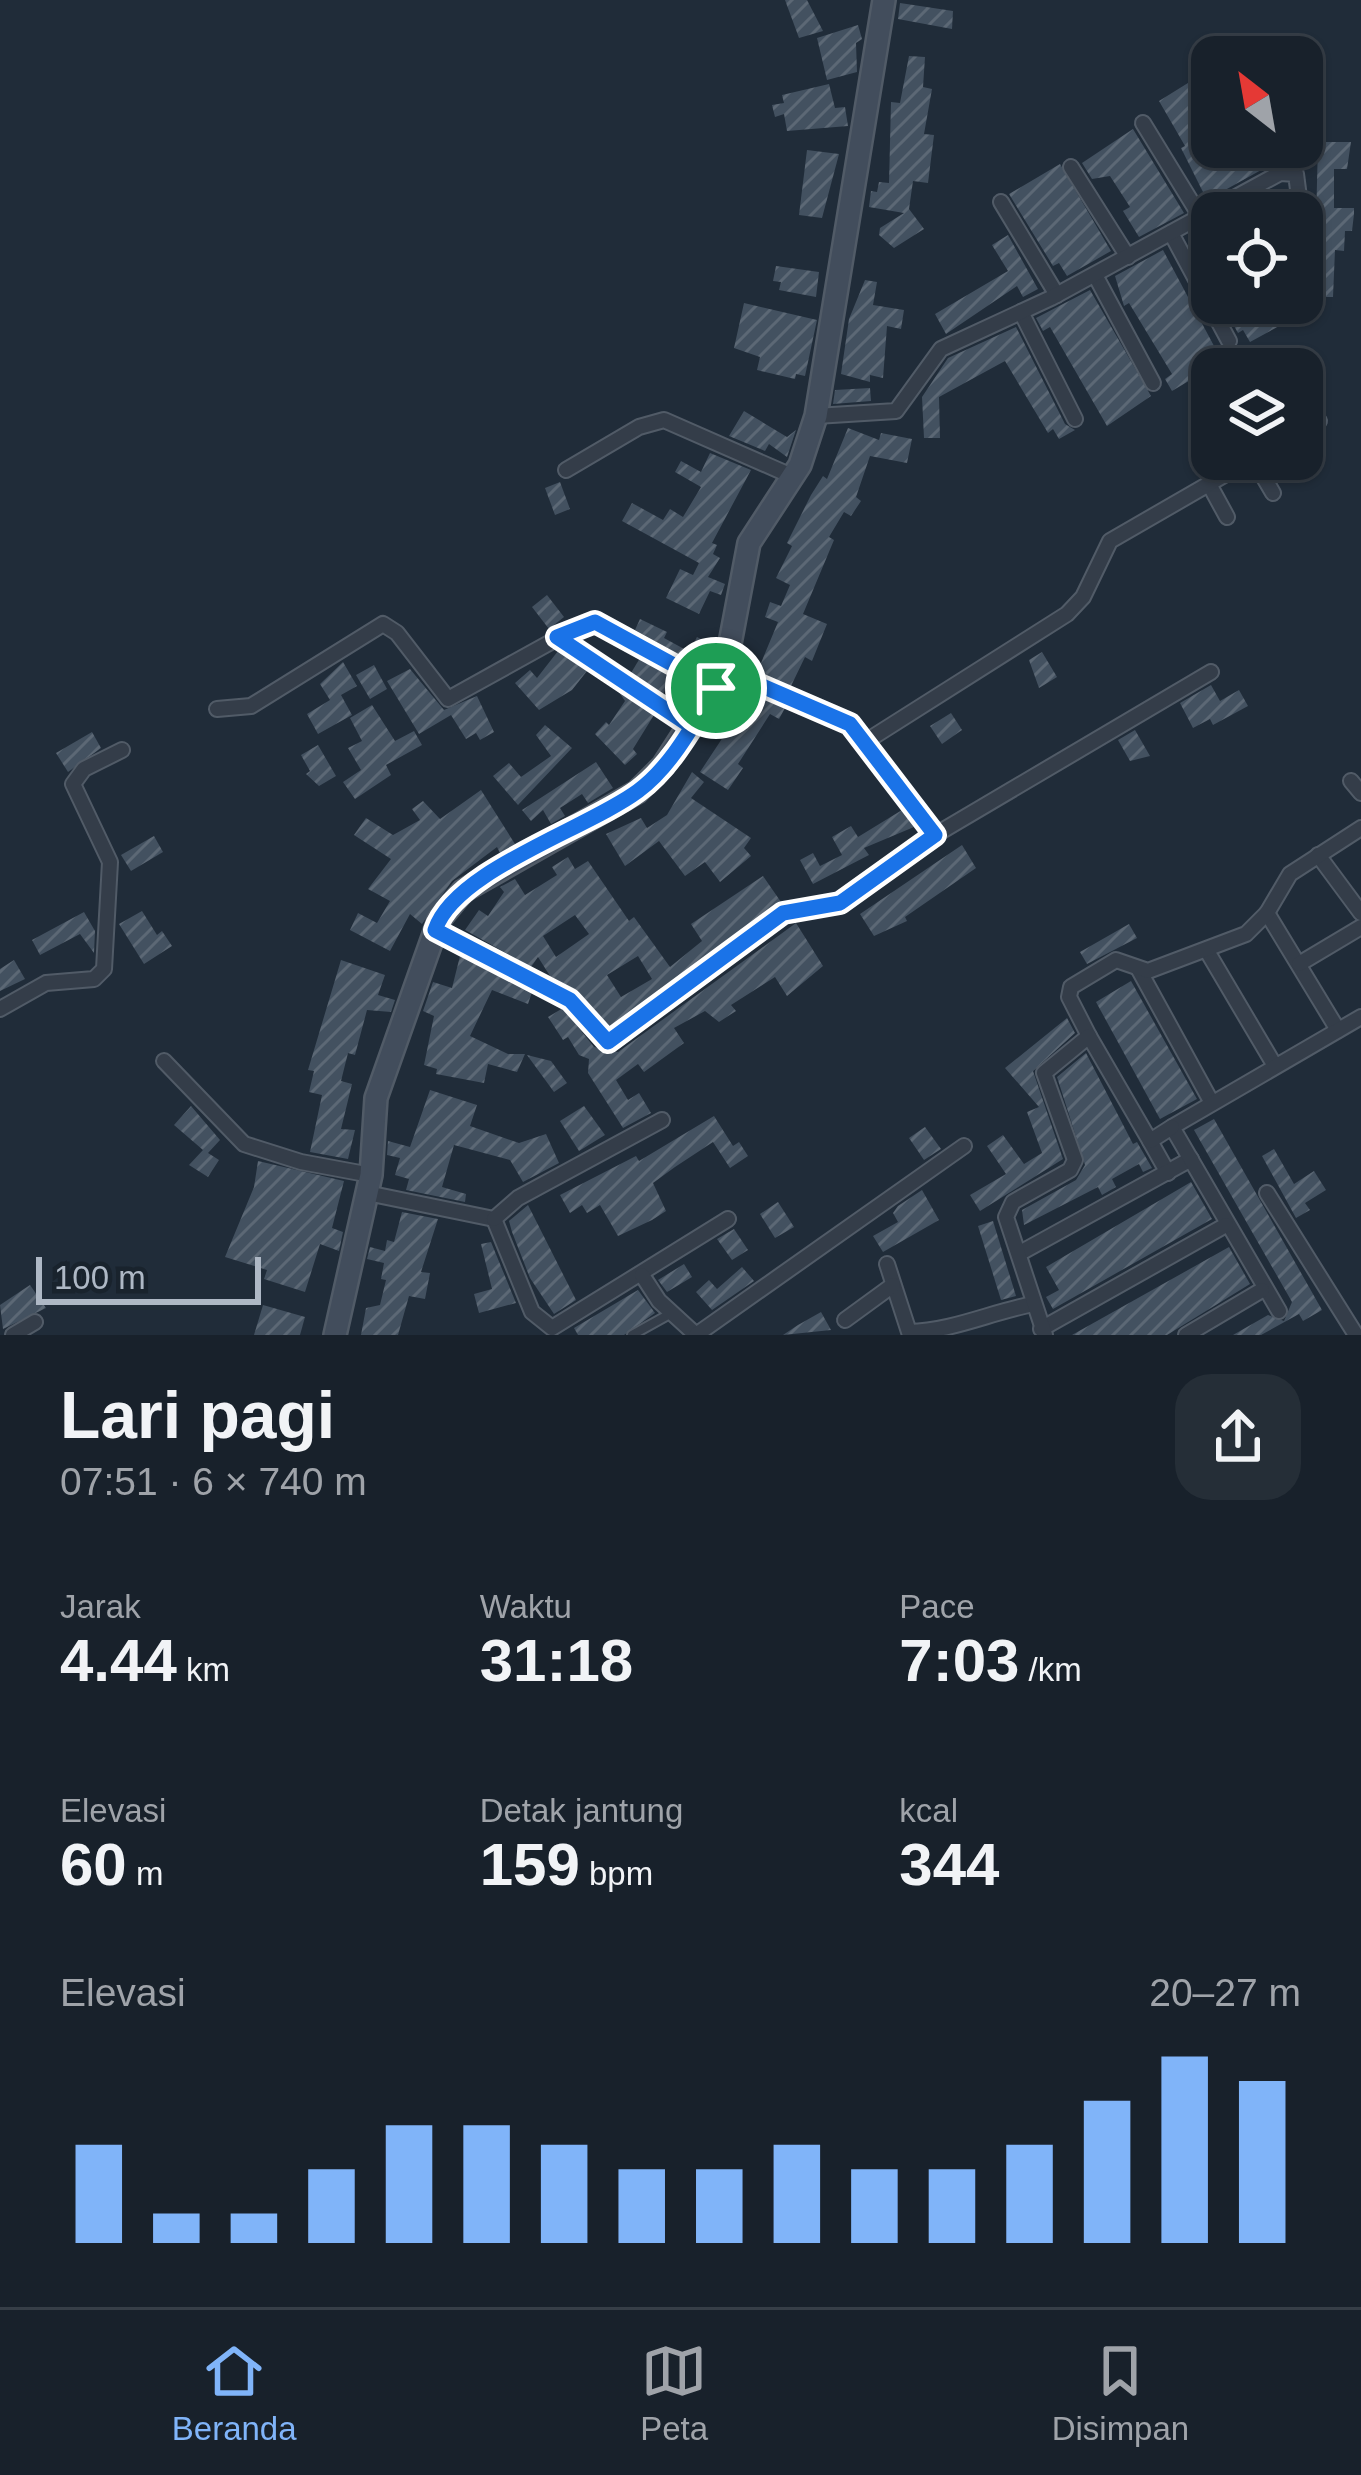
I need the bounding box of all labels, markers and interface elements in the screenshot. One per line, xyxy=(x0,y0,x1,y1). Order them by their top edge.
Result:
north arrow xyxy=(1191,36,1323,168)
map controls xyxy=(1191,36,1323,480)
button: locate xyxy=(1191,192,1323,324)
button: layers xyxy=(1191,348,1323,480)
pin xyxy=(665,637,767,739)
icon: arrive xyxy=(683,655,749,721)
scale bar xyxy=(36,1251,261,1304)
text: 100 m xyxy=(54,1259,146,1296)
button: share xyxy=(1175,1374,1301,1500)
text: Lari pagi xyxy=(60,1378,335,1452)
text: 07:51 · 6 × 740 m xyxy=(60,1460,367,1503)
text: Jarak xyxy=(60,1588,141,1625)
text: Waktu xyxy=(480,1588,572,1625)
text: Pace xyxy=(899,1588,975,1625)
text: 4.44 xyxy=(60,1627,177,1694)
text: 31:18 xyxy=(480,1627,633,1694)
text: 7:03 xyxy=(899,1627,1019,1694)
text: km xyxy=(177,1651,230,1688)
text: /km xyxy=(1019,1651,1082,1688)
text: Elevasi xyxy=(60,1792,166,1829)
text: Detak jantung xyxy=(480,1792,683,1829)
text: kcal xyxy=(899,1792,958,1829)
text: 60 xyxy=(60,1831,127,1898)
text: 159 xyxy=(480,1831,580,1898)
text: 344 xyxy=(899,1831,999,1898)
text: m xyxy=(127,1855,163,1892)
text: bpm xyxy=(580,1855,653,1892)
text: Elevasi xyxy=(60,1971,186,2014)
text: 20–27 m xyxy=(1149,1971,1301,2014)
tab: Beranda xyxy=(172,2338,297,2448)
tab: Peta xyxy=(640,2338,708,2448)
tab: Disimpan xyxy=(1052,2338,1189,2448)

